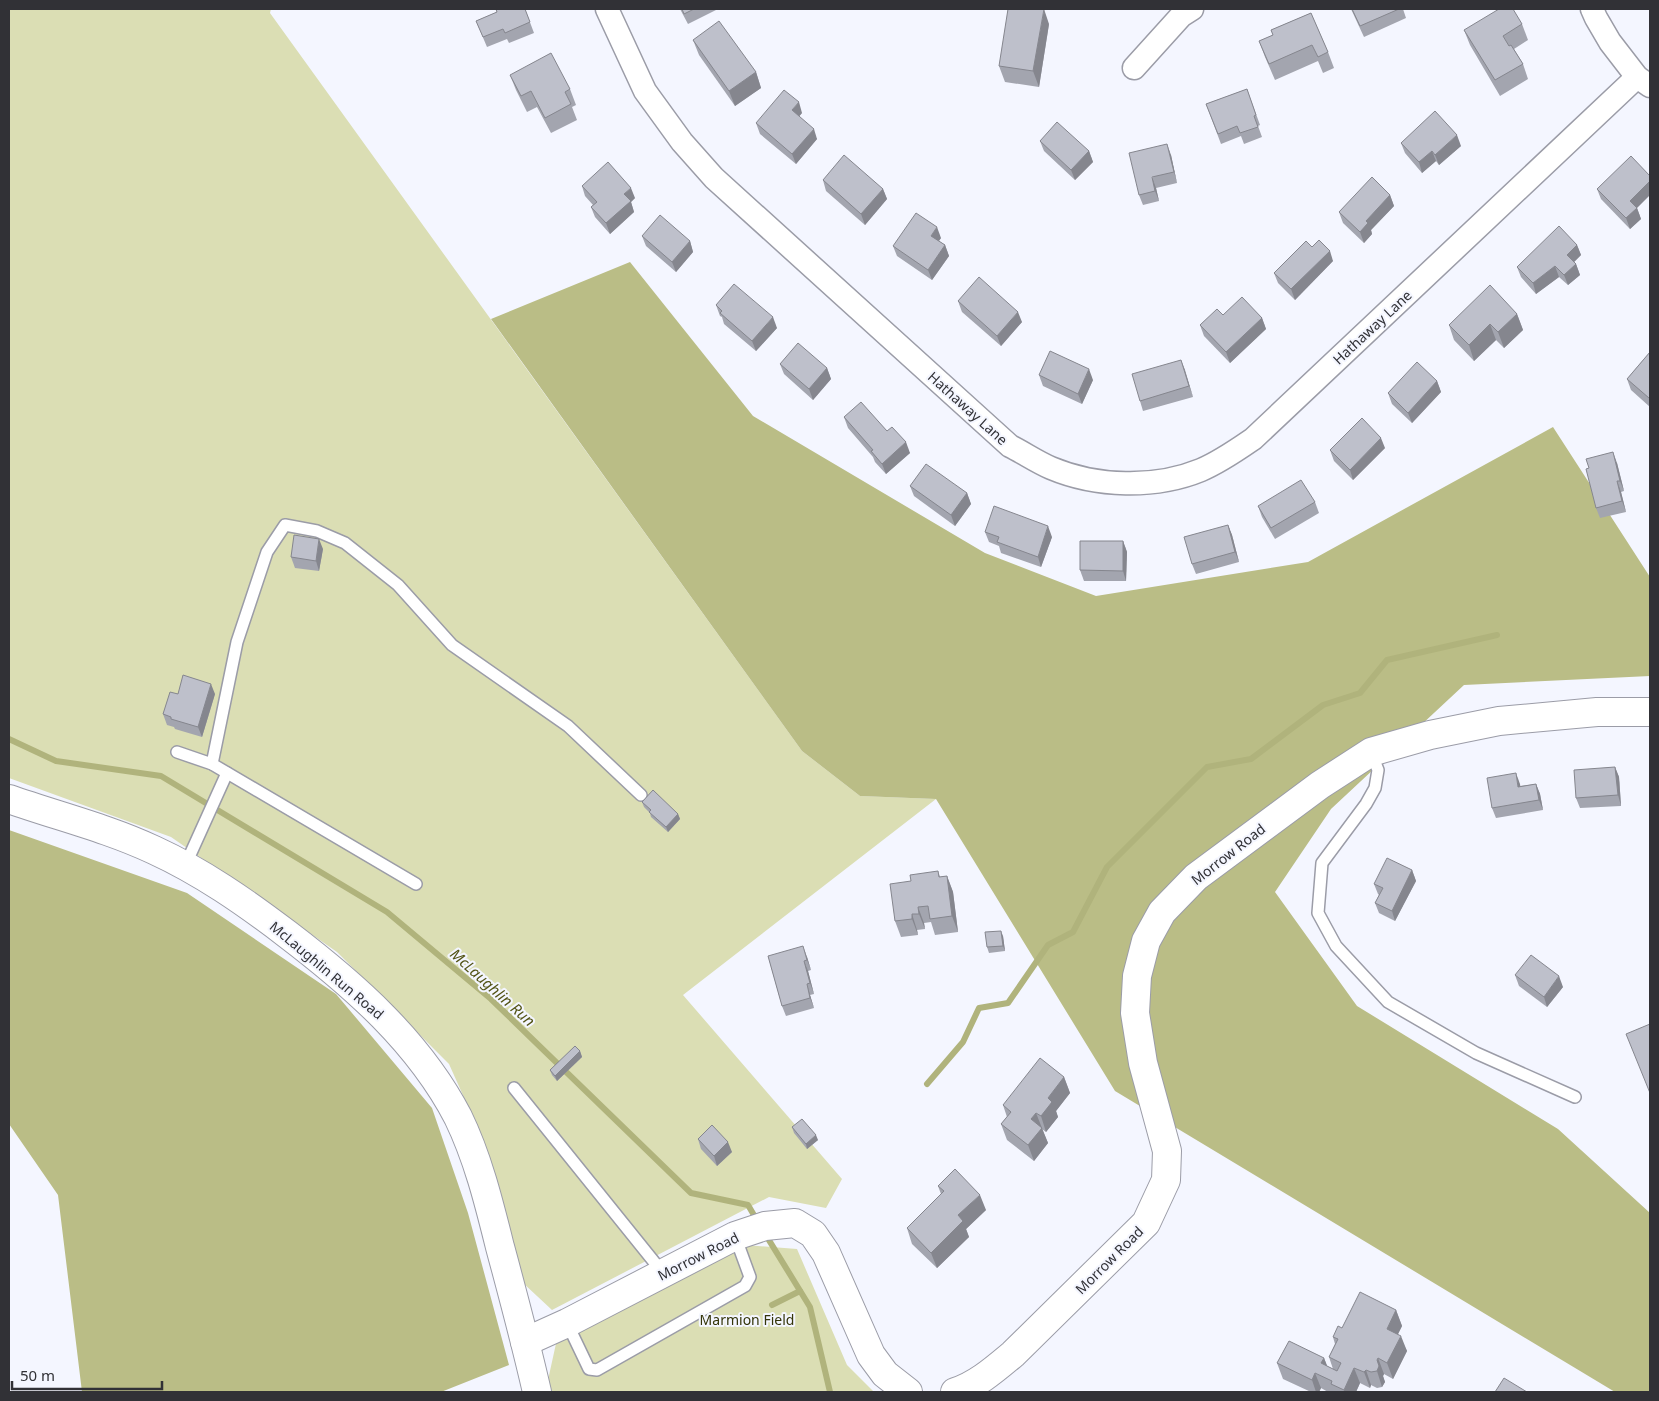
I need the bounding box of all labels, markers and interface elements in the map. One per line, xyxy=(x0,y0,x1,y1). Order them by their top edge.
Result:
street label: Hathaway Lane xyxy=(1329,285,1416,368)
street label: Hathaway Lane xyxy=(924,367,1012,449)
street label: Morrow Road xyxy=(1187,819,1269,889)
street label: McLaughlin Run Road xyxy=(266,917,388,1023)
water label: McLaughlin Run xyxy=(446,944,540,1030)
street label: Morrow Road xyxy=(1071,1222,1147,1298)
street label: Morrow Road xyxy=(654,1227,742,1285)
park label: Marmion Field xyxy=(700,1310,794,1329)
scale bar xyxy=(12,1358,162,1390)
text: 50 m xyxy=(20,1365,55,1385)

